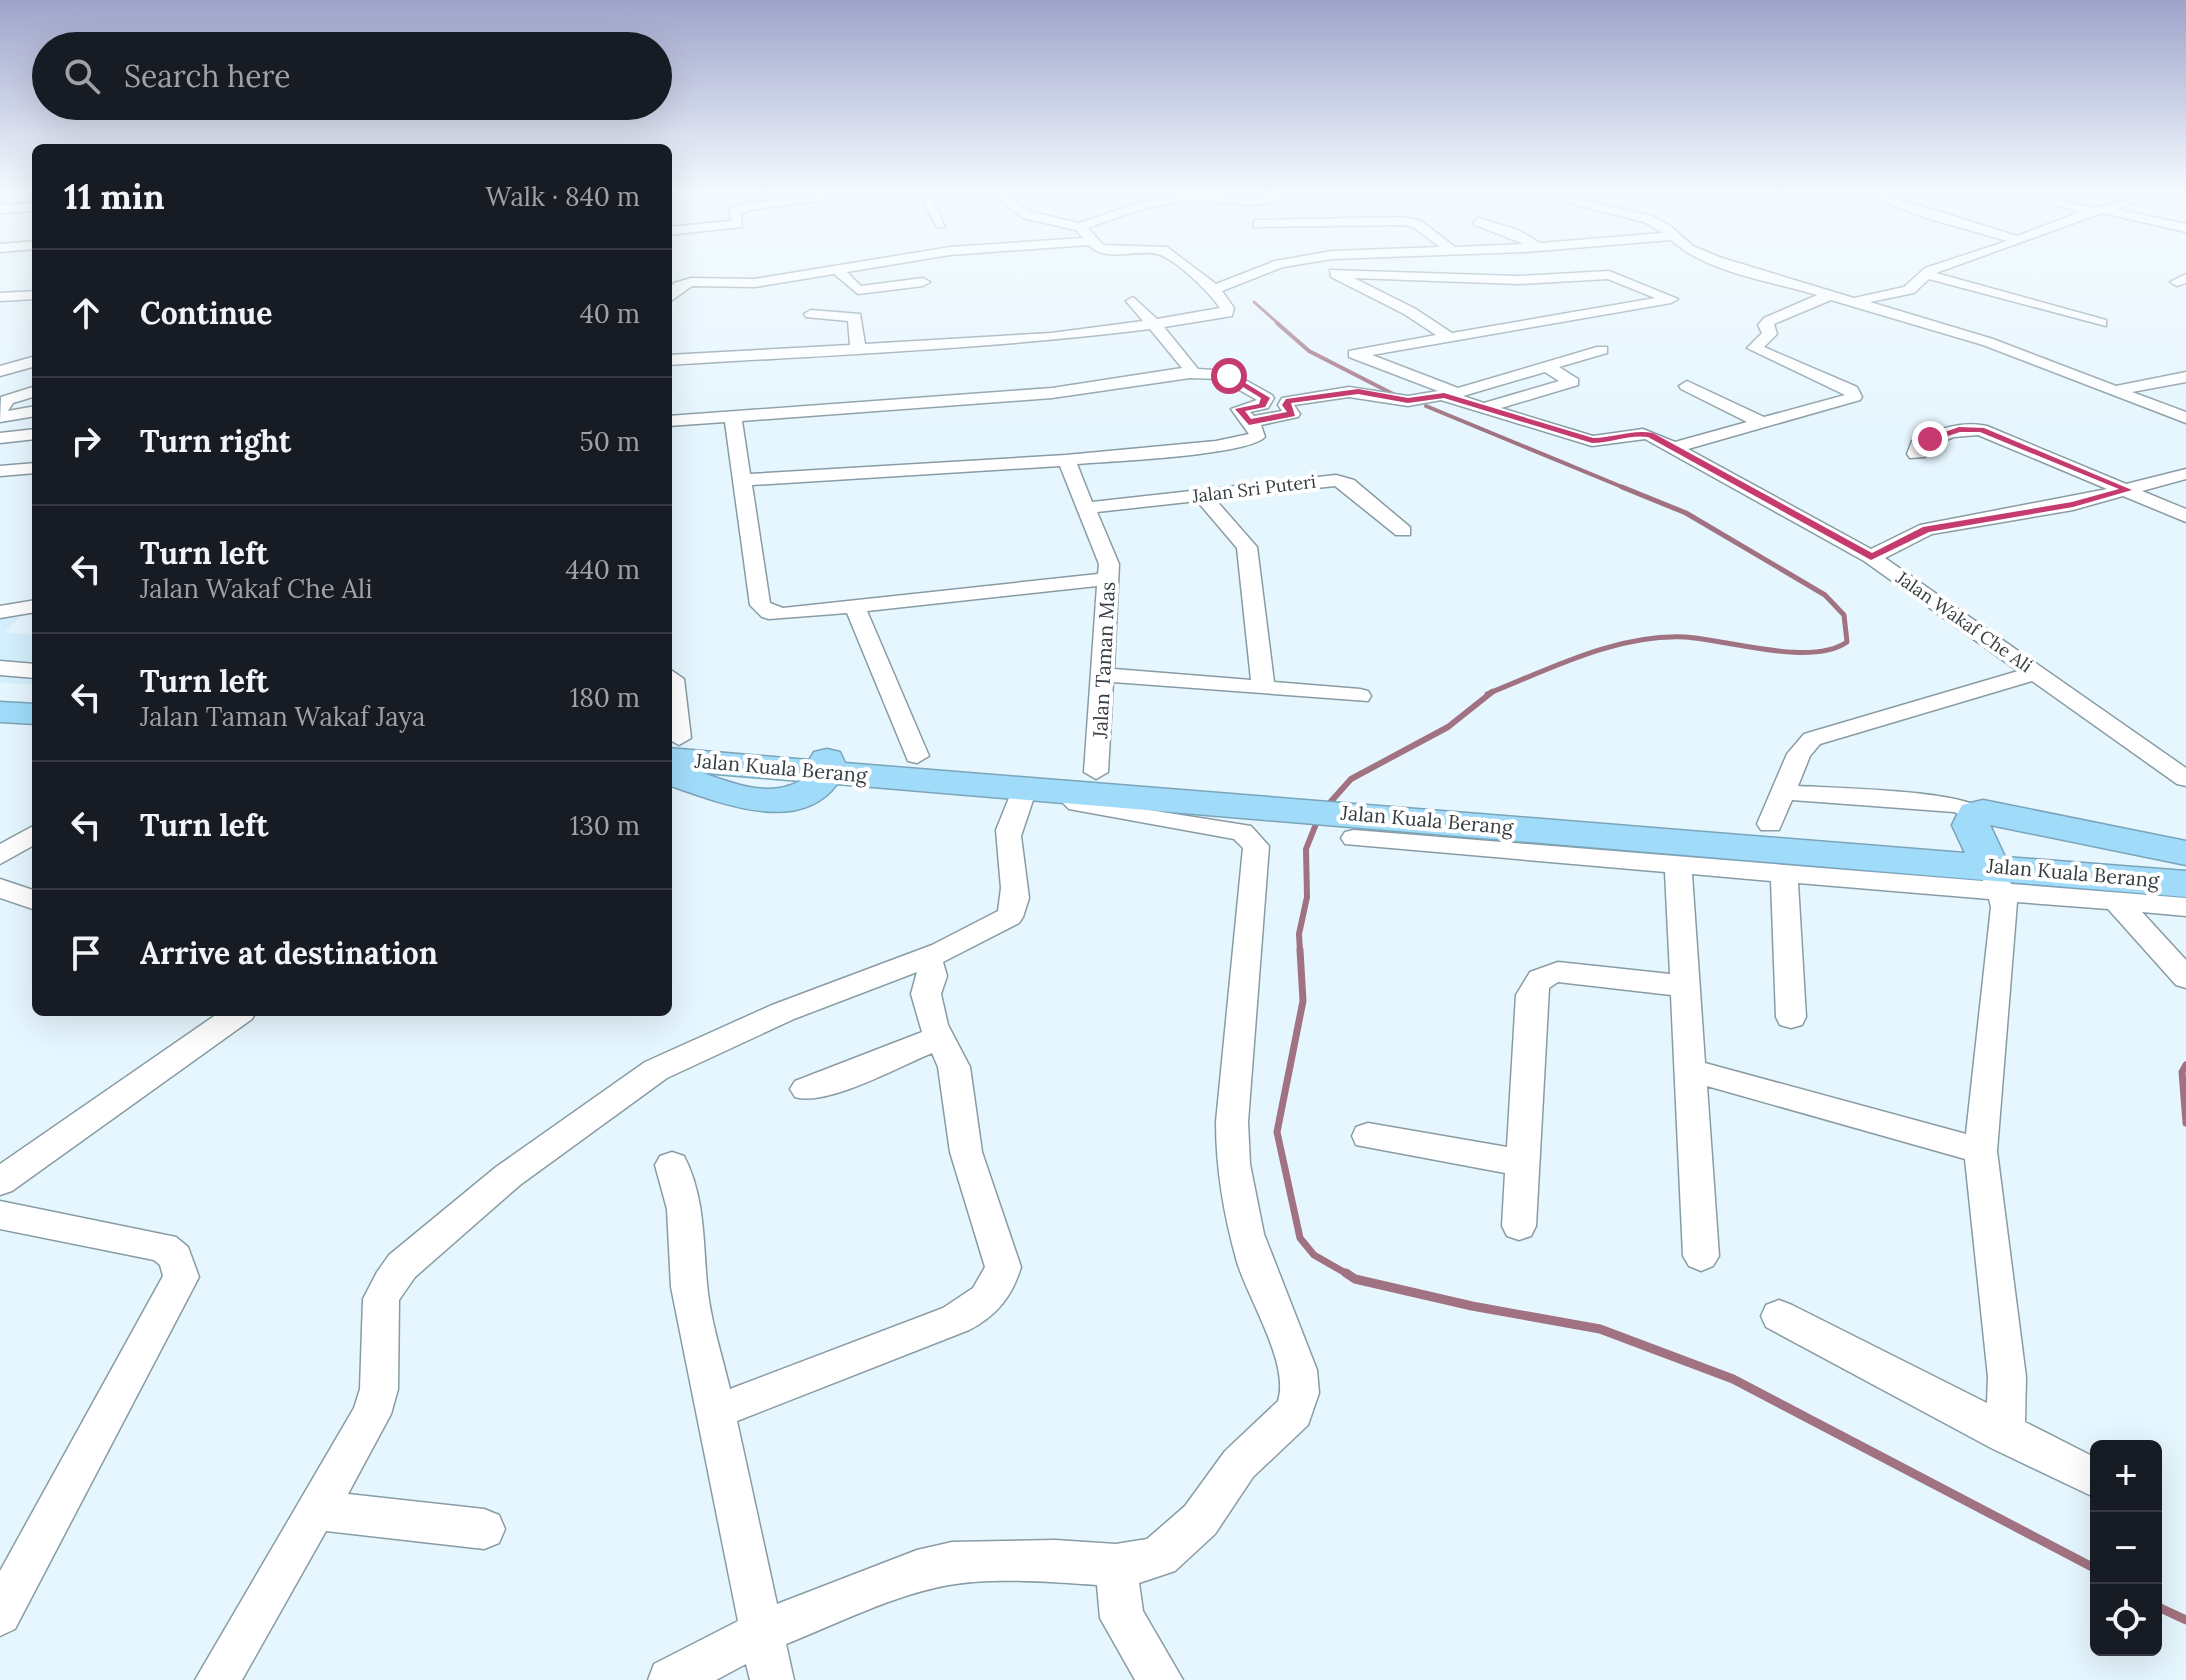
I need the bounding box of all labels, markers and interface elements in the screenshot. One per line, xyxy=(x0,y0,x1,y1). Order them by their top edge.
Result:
search box xyxy=(32,32,672,120)
icon: search xyxy=(60,54,104,98)
text: Search here xyxy=(124,57,291,95)
text: 11 min xyxy=(64,175,165,218)
text: Walk · 840 m xyxy=(486,180,640,213)
icon: ahead xyxy=(64,291,108,335)
text: Continue xyxy=(140,294,272,332)
text: 40 m xyxy=(580,297,640,330)
route start xyxy=(1211,358,1247,394)
icon: right xyxy=(64,419,108,463)
route end xyxy=(1912,421,1948,457)
text: Turn right xyxy=(140,422,291,460)
text: 50 m xyxy=(580,425,640,458)
street label: Jalan Sri Puteri xyxy=(1190,470,1317,508)
text: Turn left xyxy=(140,534,268,572)
icon: left xyxy=(64,547,108,591)
text: 440 m xyxy=(566,553,640,586)
street label: Jalan Wakaf Che Ali xyxy=(1891,565,2037,677)
text: Jalan Wakaf Che Ali xyxy=(140,572,372,605)
street label: Jalan Taman Mas xyxy=(1087,581,1120,740)
text: Turn left xyxy=(140,662,268,700)
icon: left xyxy=(64,675,108,719)
text: 180 m xyxy=(570,681,640,714)
text: Jalan Taman Wakaf Jaya xyxy=(140,700,425,733)
street label: Jalan Kuala Berang xyxy=(693,747,869,788)
street label: Jalan Kuala Berang xyxy=(1339,799,1515,840)
icon: left xyxy=(64,803,108,847)
text: Turn left xyxy=(140,806,268,844)
text: 130 m xyxy=(570,809,640,842)
street label: Jalan Kuala Berang xyxy=(1985,852,2161,893)
icon: arrive xyxy=(64,931,108,975)
text: Arrive at destination xyxy=(140,934,438,972)
map controls xyxy=(2090,1440,2162,1656)
button: + xyxy=(2090,1440,2162,1512)
button: − xyxy=(2090,1512,2162,1584)
button: locate xyxy=(2090,1584,2162,1656)

